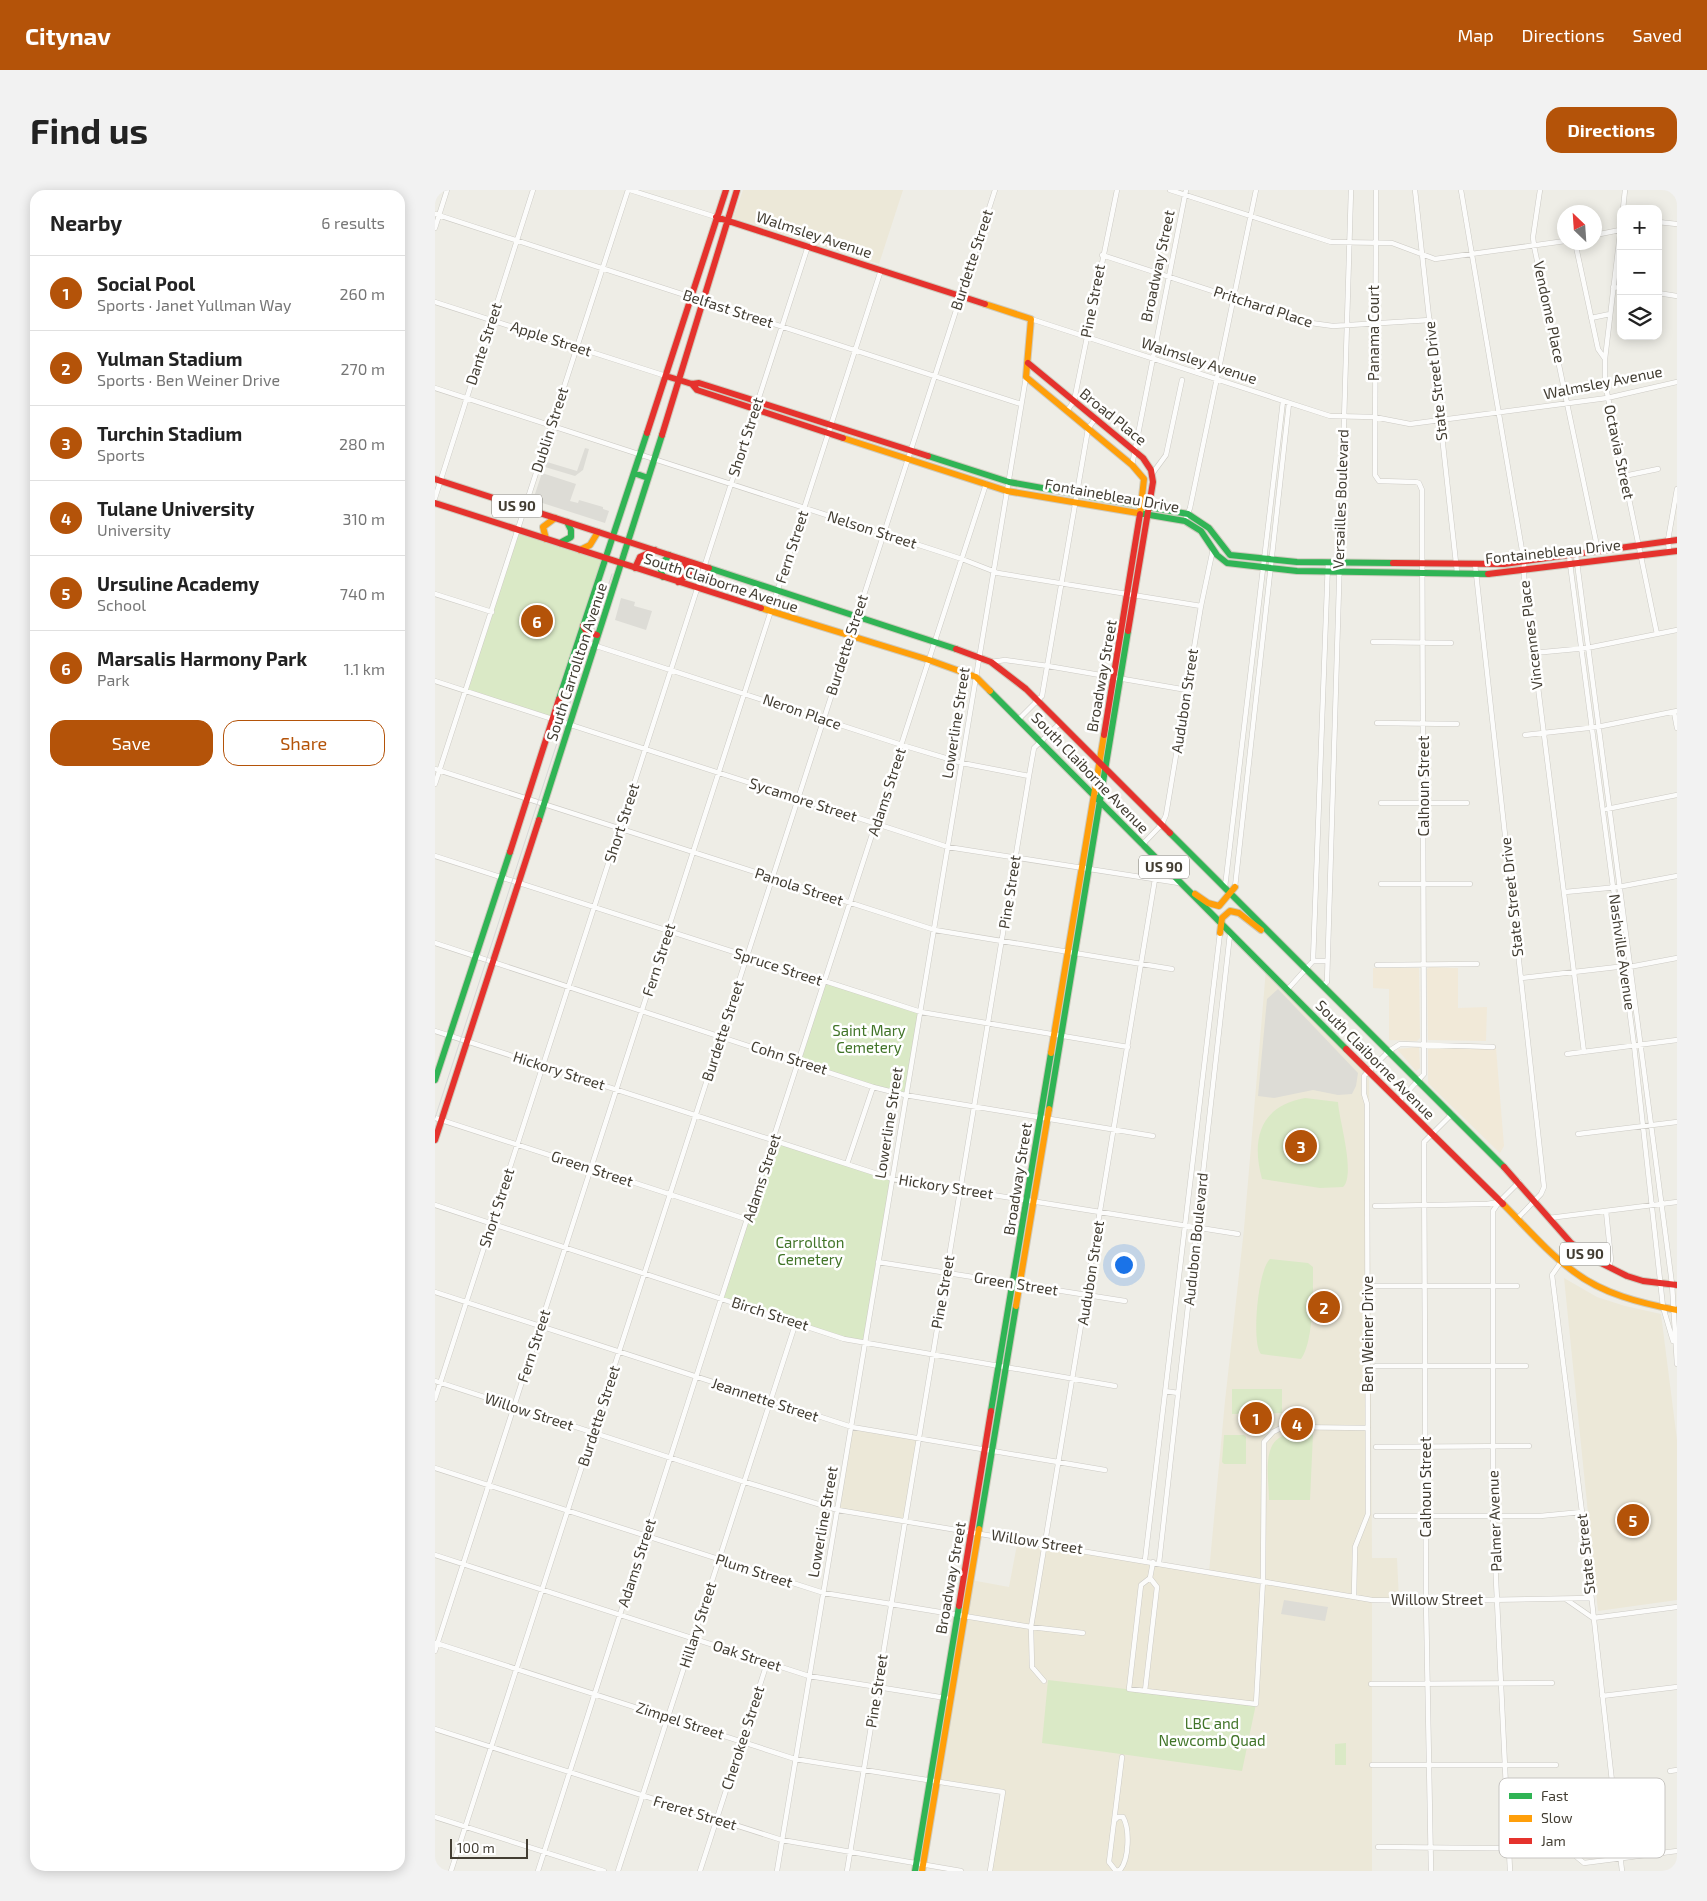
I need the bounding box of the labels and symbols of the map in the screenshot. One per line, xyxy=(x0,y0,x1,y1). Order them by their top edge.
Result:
north arrow xyxy=(1557,205,1602,250)
street label: Walmsley Avenue xyxy=(754,207,875,261)
street label: Burdette Street xyxy=(946,207,996,312)
street label: Broadway Street xyxy=(1136,208,1178,323)
street label: Vendome Place xyxy=(1530,259,1570,364)
street label: Pine Street xyxy=(1076,262,1108,339)
street label: Pritchard Place xyxy=(1211,282,1315,331)
street label: Belfast Street xyxy=(681,285,776,331)
street label: Panama Court xyxy=(1364,285,1382,381)
street label: Dante Street xyxy=(461,300,505,387)
street label: Apple Street xyxy=(508,316,594,360)
street label: State Street Drive xyxy=(1420,320,1450,442)
street label: Walmsley Avenue xyxy=(1139,333,1260,387)
street label: Walmsley Avenue xyxy=(1542,362,1664,402)
street label: Dublin Street xyxy=(527,384,571,475)
street label: Broad Place xyxy=(1077,384,1151,449)
street label: Short Street xyxy=(724,394,766,479)
street label: Octavia Street xyxy=(1601,403,1639,501)
street label: Versailles Boulevard xyxy=(1329,429,1351,569)
street label: Fontainebleau Drive xyxy=(1043,474,1181,516)
road number: US 90 xyxy=(492,494,542,518)
street label: Nelson Street xyxy=(825,506,920,552)
street label: Fern Street xyxy=(771,508,811,585)
street label: Fontainebleau Drive xyxy=(1484,535,1622,567)
street label: South Claiborne Avenue xyxy=(642,549,801,616)
street label: Vincennes Place xyxy=(1514,579,1546,691)
street label: South Carrollton Avenue xyxy=(542,580,610,743)
street label: Burdette Street xyxy=(821,592,871,697)
pin: 6 xyxy=(521,602,553,640)
street label: Broadway Street xyxy=(1082,618,1120,733)
street label: Audubon Street xyxy=(1167,647,1201,755)
street label: Lowerline Street xyxy=(937,666,973,780)
street label: Neron Place xyxy=(761,689,844,733)
street label: South Claiborne Avenue xyxy=(1028,708,1153,837)
street label: Calhoun Street xyxy=(1414,735,1432,836)
street label: Adams Street xyxy=(863,745,909,838)
street label: Sycamore Street xyxy=(747,773,860,825)
street label: Short Street xyxy=(600,780,642,865)
street label: State Street Drive xyxy=(1496,836,1526,958)
street label: Pine Street xyxy=(994,853,1024,930)
road number: US 90 xyxy=(1139,856,1189,879)
street label: Panola Street xyxy=(753,863,846,909)
street label: Nashville Avenue xyxy=(1606,893,1640,1011)
street label: Fern Street xyxy=(638,921,678,998)
street label: Spruce Street xyxy=(732,943,825,989)
street label: Burdette Street xyxy=(697,978,747,1083)
street label: South Claiborne Avenue xyxy=(1312,996,1439,1123)
park label: Saint Mary Cemetery xyxy=(832,1021,906,1056)
street label: Cohn Street xyxy=(749,1036,830,1078)
street label: Hickory Street xyxy=(511,1047,608,1093)
street label: Lowerline Street xyxy=(870,1066,906,1180)
street label: Broadway Street xyxy=(999,1121,1035,1236)
pin: 3 xyxy=(1285,1127,1317,1165)
street label: Adams Street xyxy=(738,1131,784,1224)
street label: Green Street xyxy=(549,1146,636,1190)
street label: Short Street xyxy=(475,1165,517,1250)
street label: Hickory Street xyxy=(898,1170,995,1202)
street label: Audubon Boulevard xyxy=(1179,1172,1211,1306)
street label: Audubon Street xyxy=(1073,1219,1107,1327)
park label: Carrollton Cemetery xyxy=(776,1233,844,1268)
road number: US 90 xyxy=(1560,1242,1610,1266)
your location xyxy=(1111,1252,1137,1278)
street label: Pine Street xyxy=(927,1253,957,1330)
street label: Green Street xyxy=(973,1267,1060,1299)
street label: Ben Weiner Drive xyxy=(1358,1276,1376,1392)
pin: 2 xyxy=(1308,1288,1340,1326)
street label: Birch Street xyxy=(730,1292,811,1334)
street label: Fern Street xyxy=(513,1307,553,1384)
street label: Burdette Street xyxy=(573,1363,623,1468)
street label: Jeannette Street xyxy=(710,1373,821,1425)
street label: Willow Street xyxy=(483,1388,576,1434)
pin: 1 xyxy=(1240,1399,1272,1437)
pin: 4 xyxy=(1281,1405,1313,1443)
street label: Calhoun Street xyxy=(1416,1436,1434,1537)
street label: Lowerline Street xyxy=(803,1465,841,1579)
street label: Palmer Avenue xyxy=(1483,1470,1505,1572)
pin: 5 xyxy=(1617,1501,1649,1539)
street label: State Street xyxy=(1572,1513,1598,1595)
street label: Adams Street xyxy=(613,1516,659,1609)
street label: Broadway Street xyxy=(931,1520,969,1635)
street label: Willow Street xyxy=(990,1525,1084,1557)
street label: Plum Street xyxy=(713,1549,795,1591)
street label: Hillary Street xyxy=(675,1579,720,1670)
street label: Willow Street xyxy=(1391,1590,1483,1608)
street label: Oak Street xyxy=(711,1636,784,1675)
street label: Pine Street xyxy=(861,1652,891,1729)
street label: Cherokee Street xyxy=(717,1683,767,1792)
street label: Zimpel Street xyxy=(634,1697,727,1743)
park label: LBC and Newcomb Quad xyxy=(1158,1714,1266,1750)
legend xyxy=(1499,1778,1665,1858)
text: Fast xyxy=(1541,1787,1568,1804)
street label: Freret Street xyxy=(651,1791,739,1833)
text: Slow xyxy=(1541,1809,1573,1826)
text: Jam xyxy=(1541,1832,1566,1849)
scale bar xyxy=(450,1836,527,1859)

